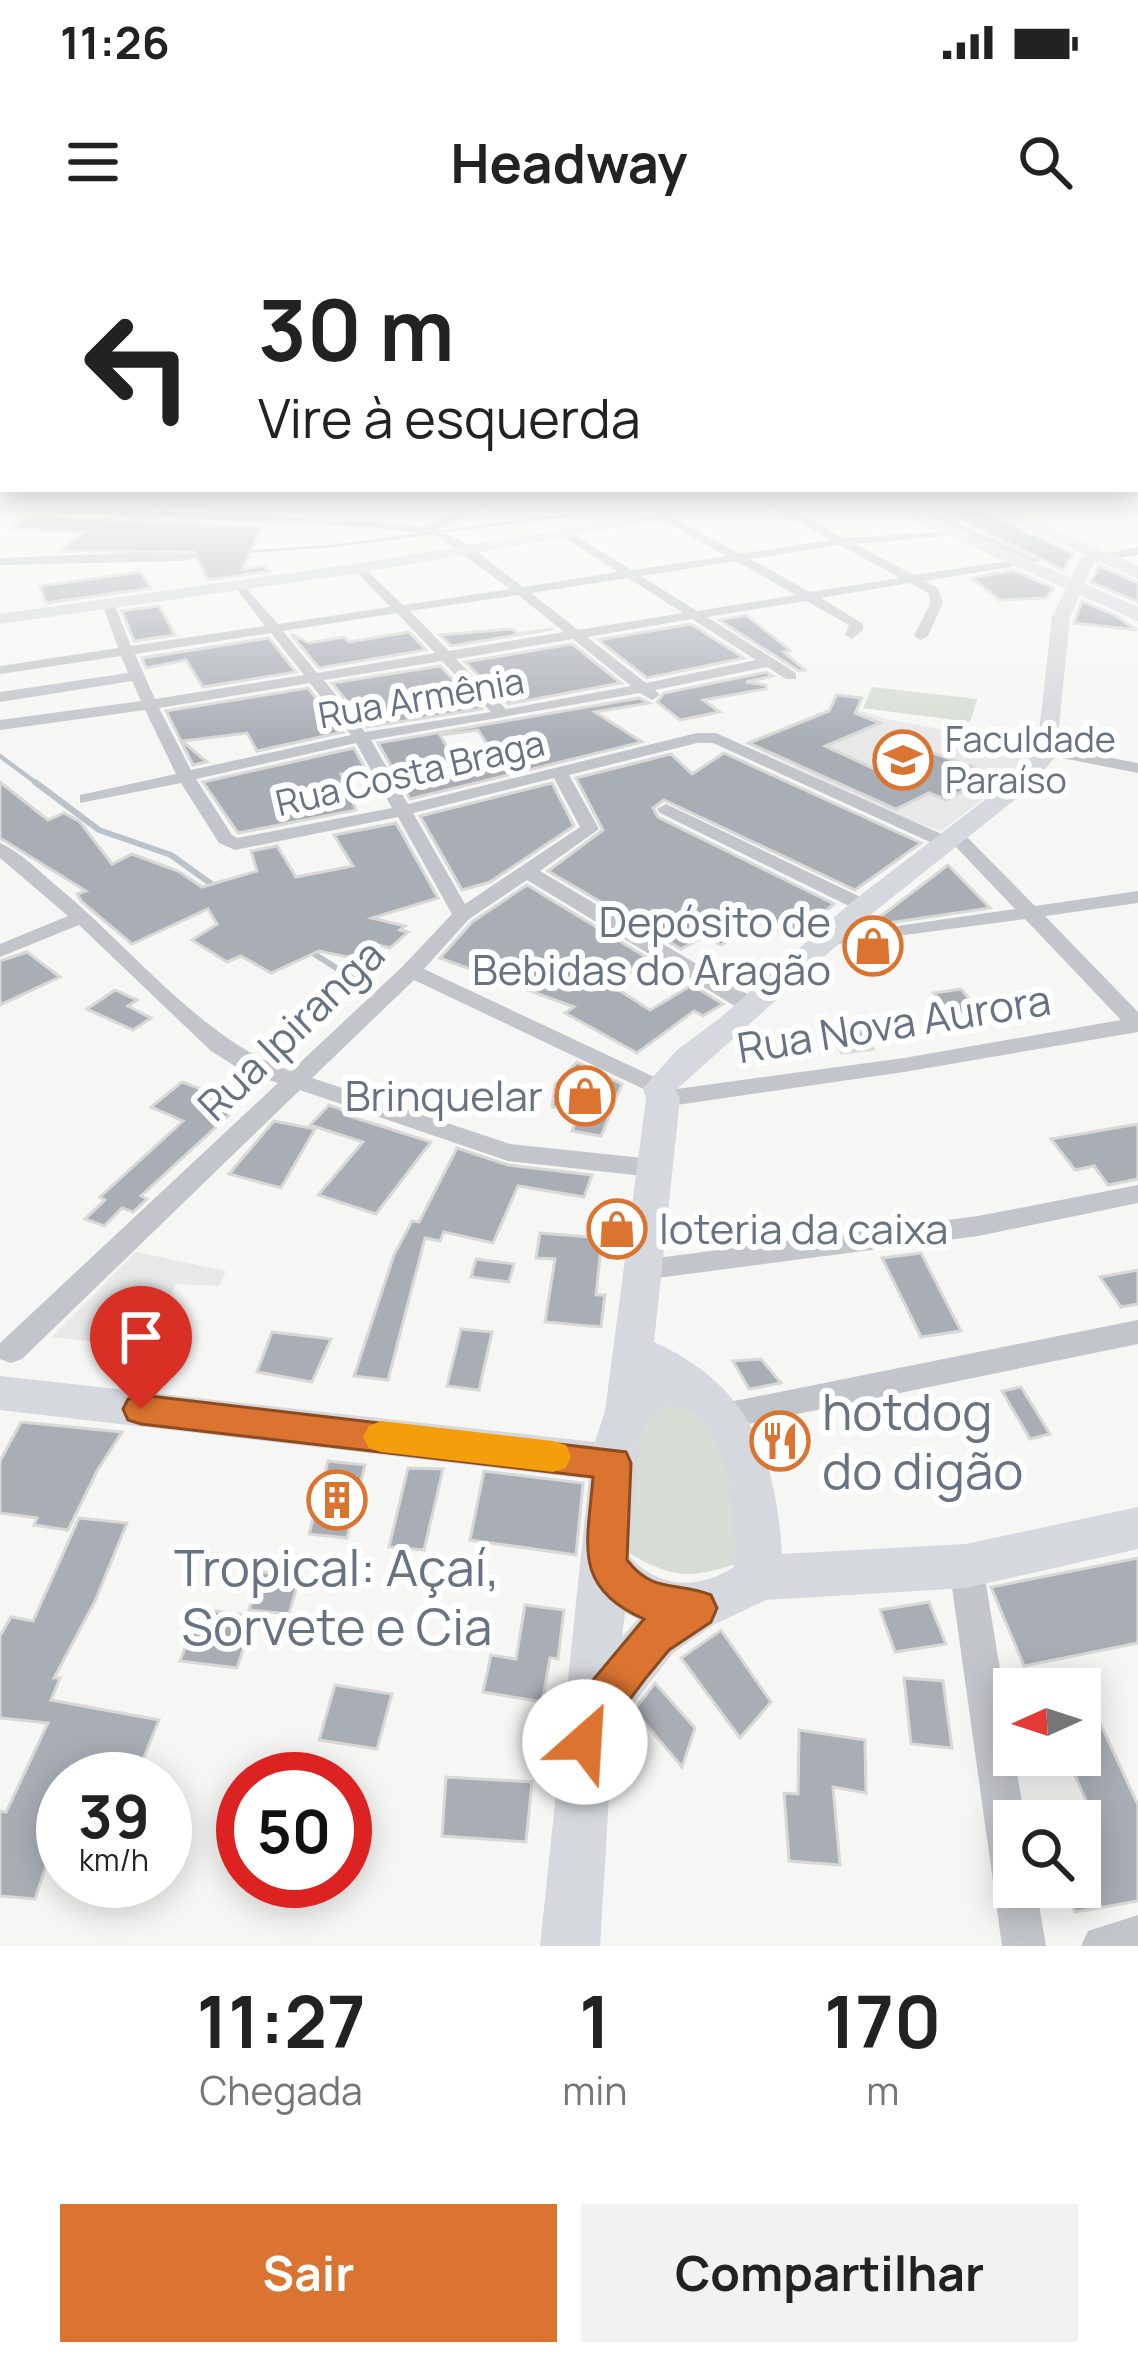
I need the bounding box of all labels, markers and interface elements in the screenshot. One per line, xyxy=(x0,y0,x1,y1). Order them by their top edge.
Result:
text: 11:26 xyxy=(60,11,170,73)
text: Headway xyxy=(451,125,687,199)
icon: menu xyxy=(60,129,126,195)
icon: search xyxy=(1012,129,1078,195)
text: 30 m xyxy=(258,271,454,386)
icon: left xyxy=(60,288,216,444)
text: Vire à esquerda xyxy=(258,380,641,454)
street label: Rua Armênia xyxy=(314,655,528,740)
place label: Faculdade Paraíso xyxy=(945,714,1116,804)
street label: Rua Costa Braga xyxy=(271,718,549,827)
school or university icon: Faculdade Paraíso xyxy=(872,729,934,791)
place label: Depósito de Bebidas do Aragão xyxy=(472,892,831,998)
shop icon: Depósito de Bebidas do Aragão xyxy=(842,915,904,977)
street label: Rua Ipiranga xyxy=(184,926,396,1133)
street label: Rua Nova Aurora xyxy=(733,970,1055,1076)
shop icon: Brinquelar xyxy=(554,1065,616,1127)
place label: Brinquelar xyxy=(345,1066,543,1124)
shop icon: loteria da caixa xyxy=(586,1198,648,1260)
place label: loteria da caixa xyxy=(659,1199,948,1257)
pin xyxy=(90,1286,192,1409)
icon: arrive xyxy=(108,1304,174,1370)
place label: hotdog do digão xyxy=(822,1376,1023,1504)
restaurant icon: hotdog do digão xyxy=(749,1410,811,1472)
building icon: Tropical: Açaí, Sorvete e Cia xyxy=(306,1469,368,1531)
place label: Tropical: Açaí, Sorvete e Cia xyxy=(174,1532,500,1660)
north arrow xyxy=(993,1668,1101,1776)
map controls xyxy=(993,1668,1101,1908)
position arrow xyxy=(522,1679,648,1805)
speed limit sign: 50 xyxy=(216,1752,372,1908)
text: 39 xyxy=(78,1774,150,1856)
button: search xyxy=(993,1800,1101,1908)
text: km/h xyxy=(79,1839,149,1880)
text: 11:27 xyxy=(197,1971,366,2070)
text: 1 xyxy=(579,1971,611,2070)
text: 170 xyxy=(824,1971,941,2070)
text: Chegada xyxy=(199,2063,363,2117)
text: min xyxy=(562,2063,628,2117)
text: m xyxy=(866,2063,899,2117)
button: Sair xyxy=(60,2204,557,2342)
button: Compartilhar xyxy=(581,2204,1078,2342)

